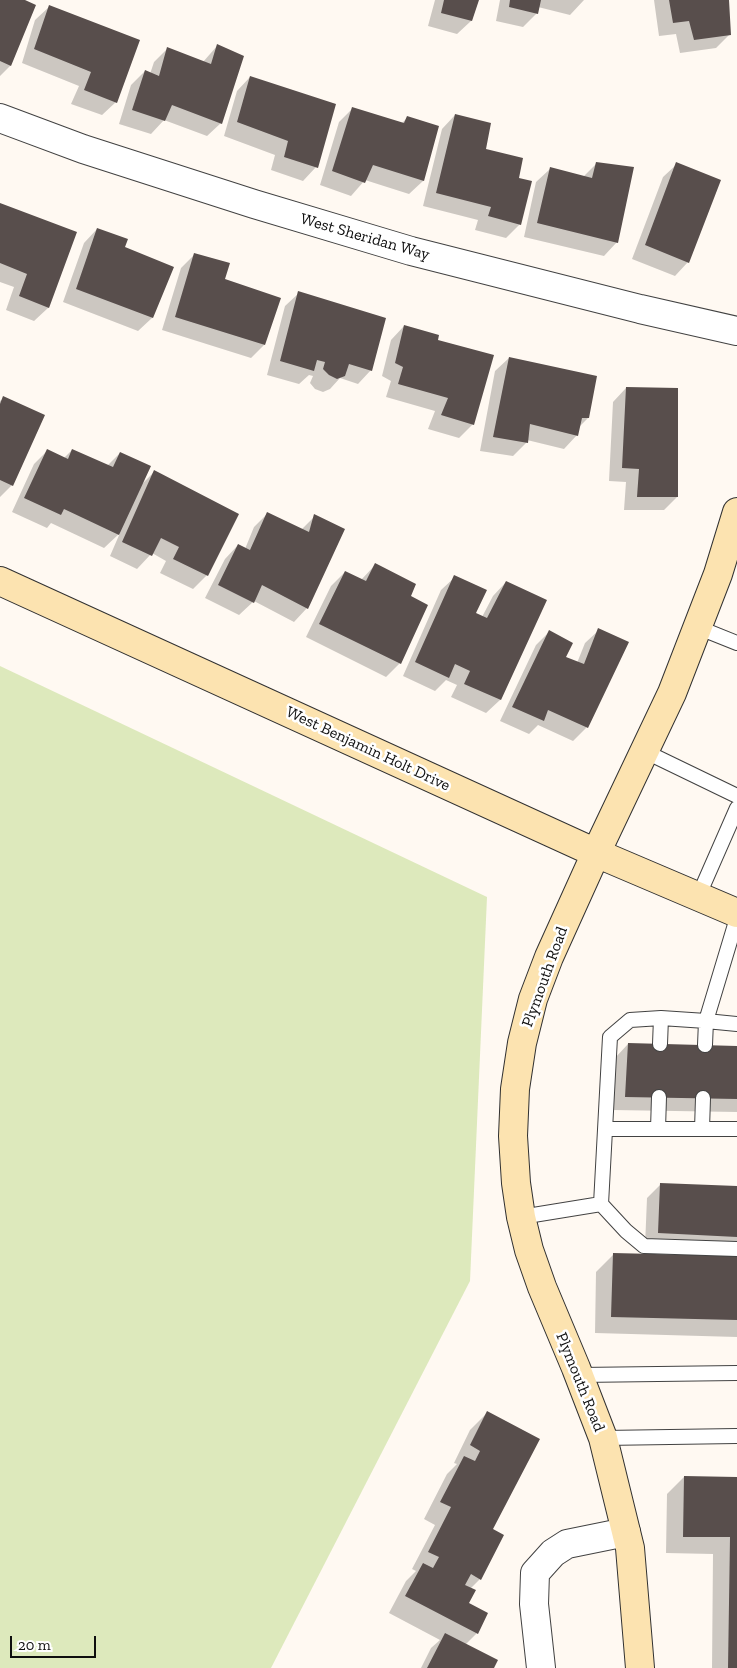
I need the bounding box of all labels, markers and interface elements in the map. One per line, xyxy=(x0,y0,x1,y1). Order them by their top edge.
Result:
street label: West Sheridan Way xyxy=(298,209,432,265)
street label: West Benjamin Holt Drive xyxy=(283,702,453,796)
street label: Plymouth Road xyxy=(518,924,572,1030)
street label: Plymouth Road xyxy=(551,1330,609,1434)
scale bar xyxy=(12,1626,99,1658)
text: 20 m xyxy=(18,1636,51,1654)

